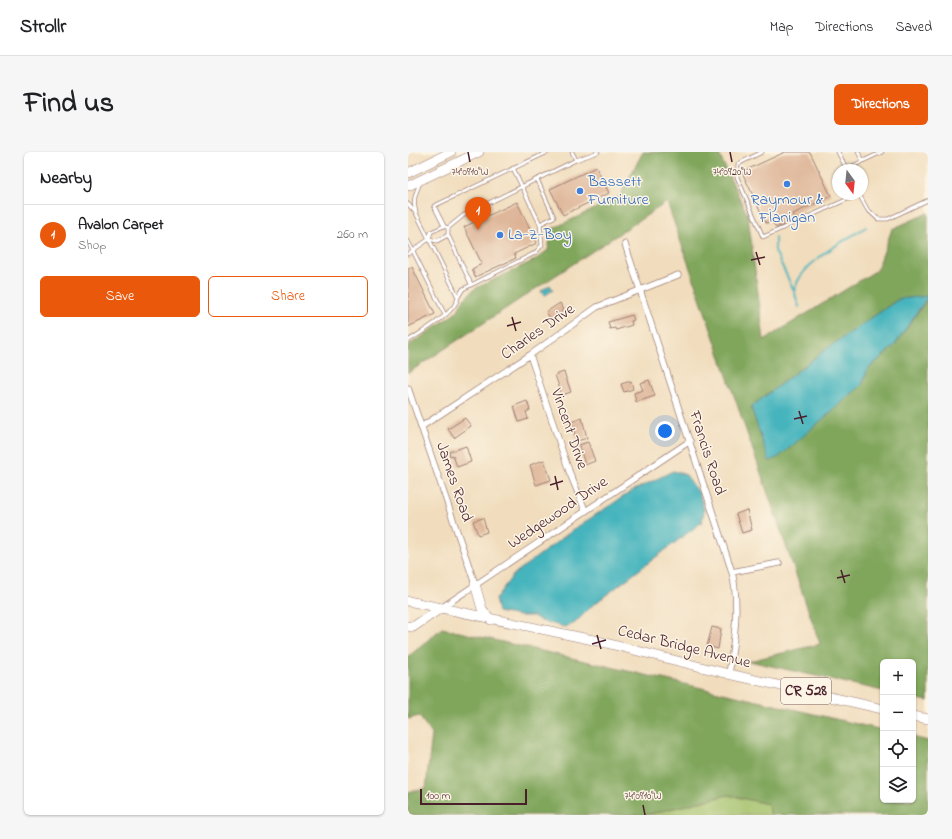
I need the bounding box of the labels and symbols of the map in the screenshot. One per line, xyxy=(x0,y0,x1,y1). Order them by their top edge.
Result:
north arrow xyxy=(832,164,868,200)
text: 74°09'10"W xyxy=(452,165,489,180)
text: 74°09'20"W xyxy=(713,165,752,180)
place label: Bassett Furniture xyxy=(587,170,650,212)
marker: Raymour & Flanigan xyxy=(782,179,792,189)
marker: Bassett Furniture xyxy=(575,186,585,196)
place label: Raymour & Flanigan xyxy=(751,188,824,230)
pin: 1 xyxy=(465,197,491,230)
place label: La-Z-Boy xyxy=(508,223,572,247)
marker: La-Z-Boy xyxy=(495,230,505,240)
street label: Charles Drive xyxy=(496,297,581,366)
street label: Vincent Drive xyxy=(544,384,594,473)
street label: Francis Road xyxy=(682,407,732,498)
your location xyxy=(655,421,675,441)
street label: James Road xyxy=(429,439,479,525)
street label: Wedgewood Drive xyxy=(503,470,614,555)
street label: Cedar Bridge Avenue xyxy=(615,619,754,675)
road number: CR 528 xyxy=(781,678,831,704)
scale bar xyxy=(420,787,527,806)
text: 74°09'10"W xyxy=(625,789,662,804)

